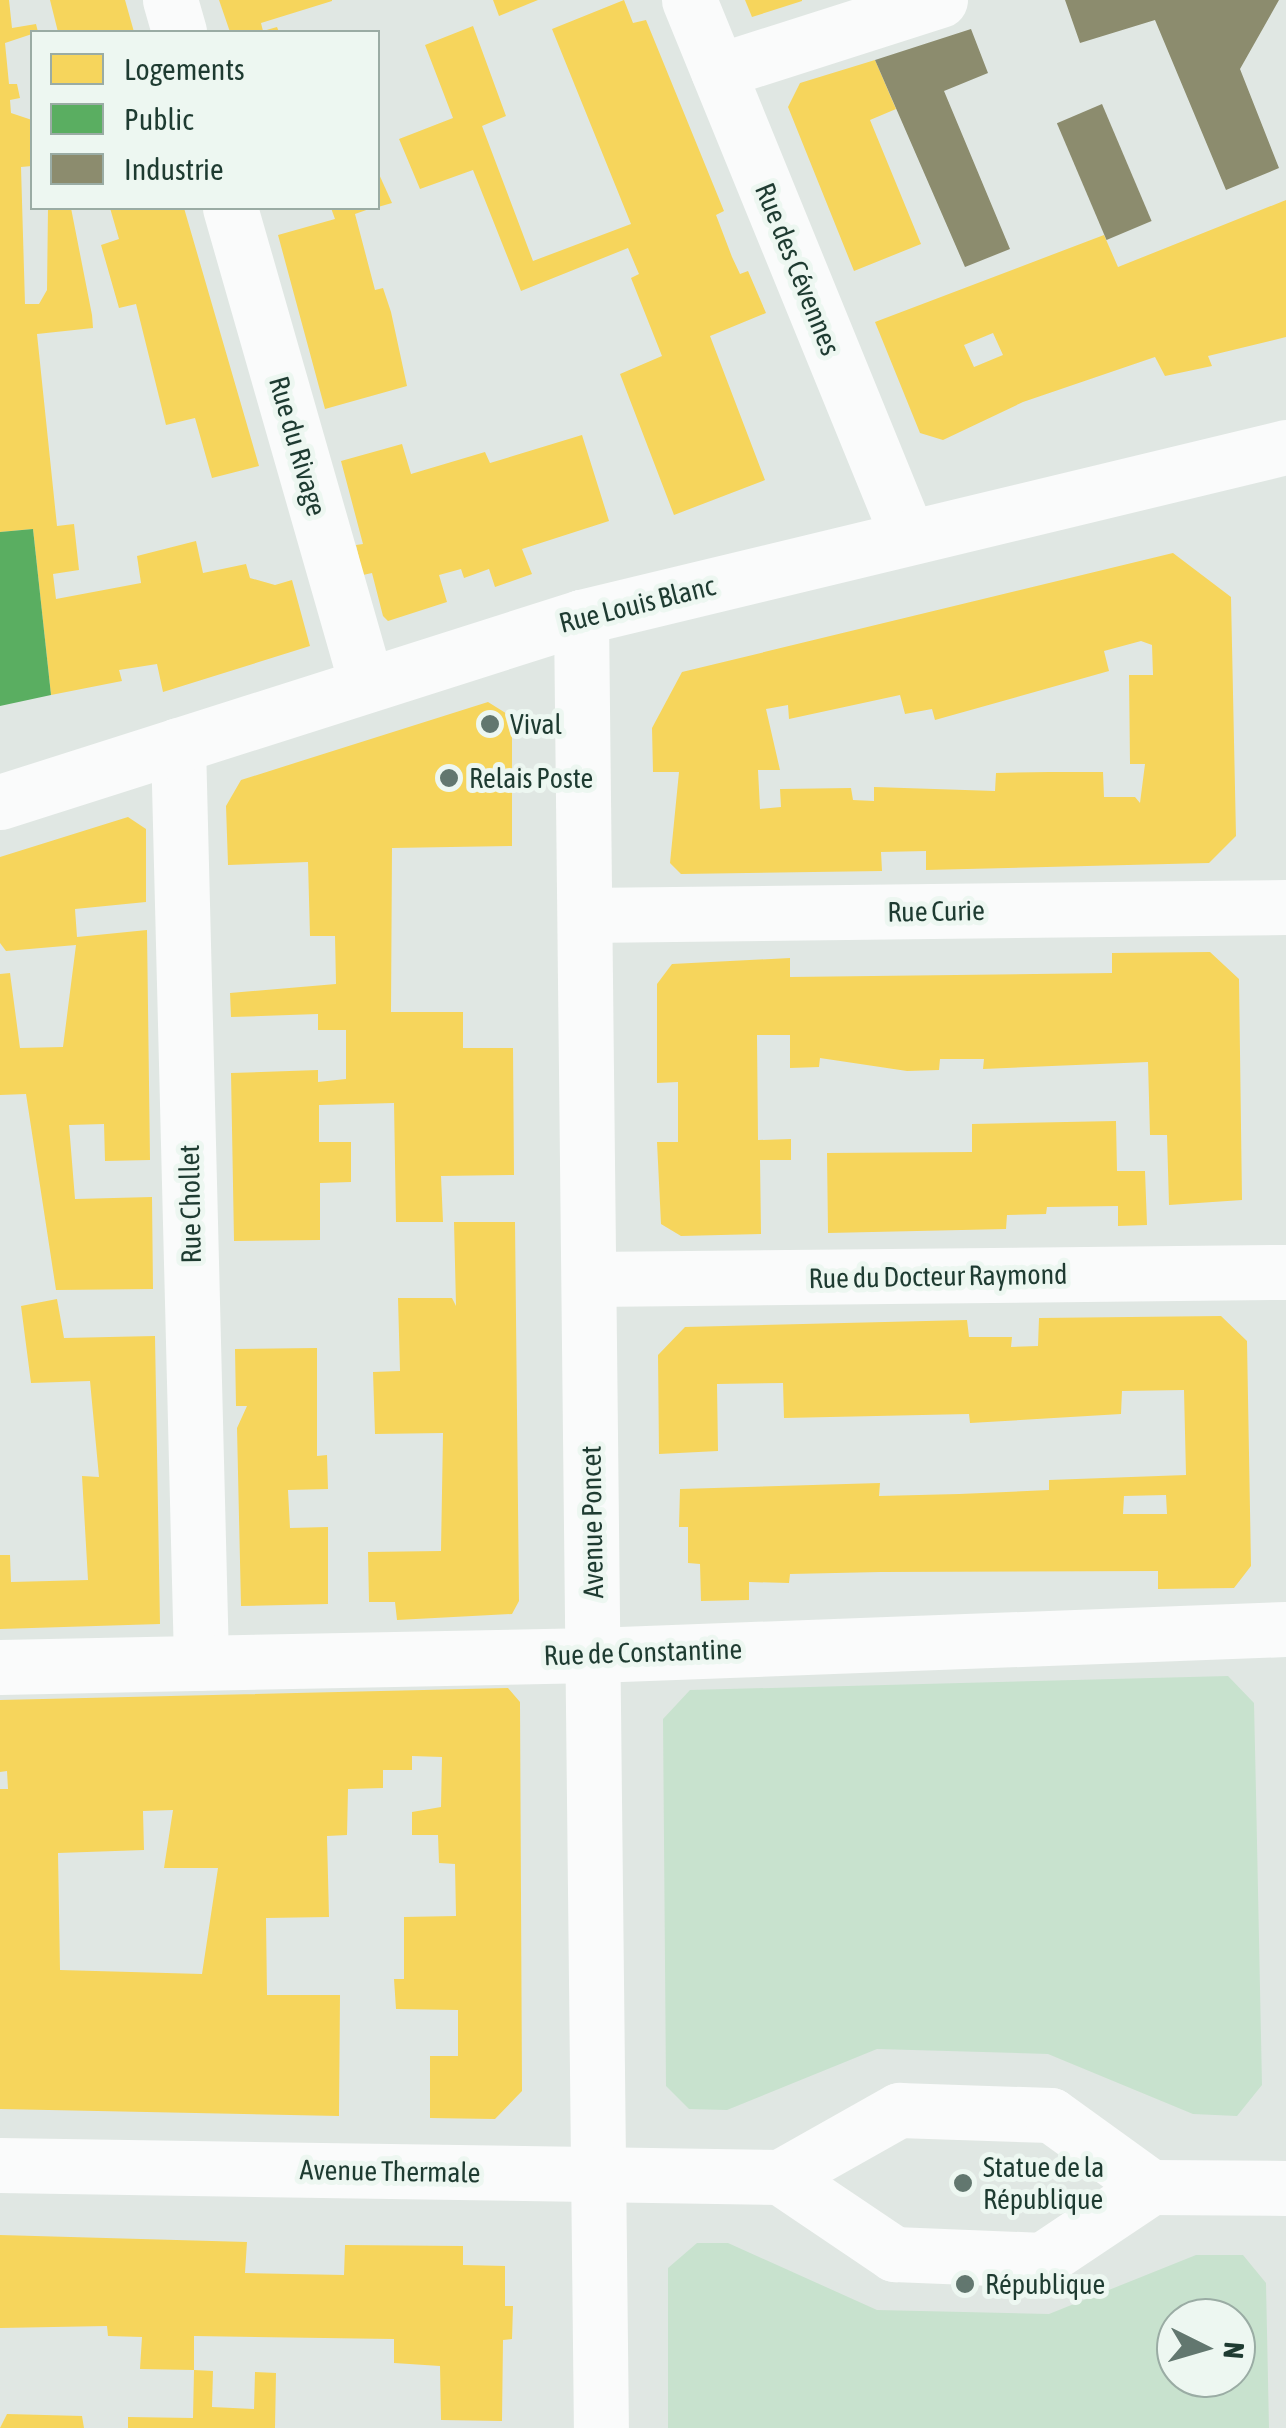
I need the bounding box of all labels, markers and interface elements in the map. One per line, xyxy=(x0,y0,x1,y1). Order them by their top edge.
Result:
legend xyxy=(30,30,380,210)
text: Logements xyxy=(124,52,245,86)
text: Public xyxy=(124,102,193,136)
text: Industrie xyxy=(124,152,224,186)
street label: Rue des Cévennes xyxy=(748,178,848,360)
street label: Rue du Rivage xyxy=(262,372,334,520)
street label: Rue Louis Blanc xyxy=(556,568,718,640)
place label: Vival xyxy=(510,707,562,741)
marker: Vival xyxy=(479,713,501,735)
place label: Relais Poste xyxy=(469,761,593,795)
marker: Relais Poste xyxy=(438,767,460,789)
street label: Rue Curie xyxy=(887,893,985,929)
street label: Rue Chollet xyxy=(172,1144,208,1264)
street label: Rue du Docteur Raymond xyxy=(808,1257,1068,1295)
street label: Avenue Poncet xyxy=(574,1445,610,1599)
street label: Rue de Constantine xyxy=(543,1632,743,1672)
place label: Statue de la République xyxy=(983,2150,1104,2216)
street label: Avenue Thermale xyxy=(299,2153,481,2189)
marker: Statue de la République xyxy=(952,2172,974,2194)
place label: République xyxy=(985,2267,1105,2301)
marker: République xyxy=(954,2273,976,2295)
north arrow xyxy=(1156,2298,1256,2398)
text: N xyxy=(1217,2341,1251,2360)

